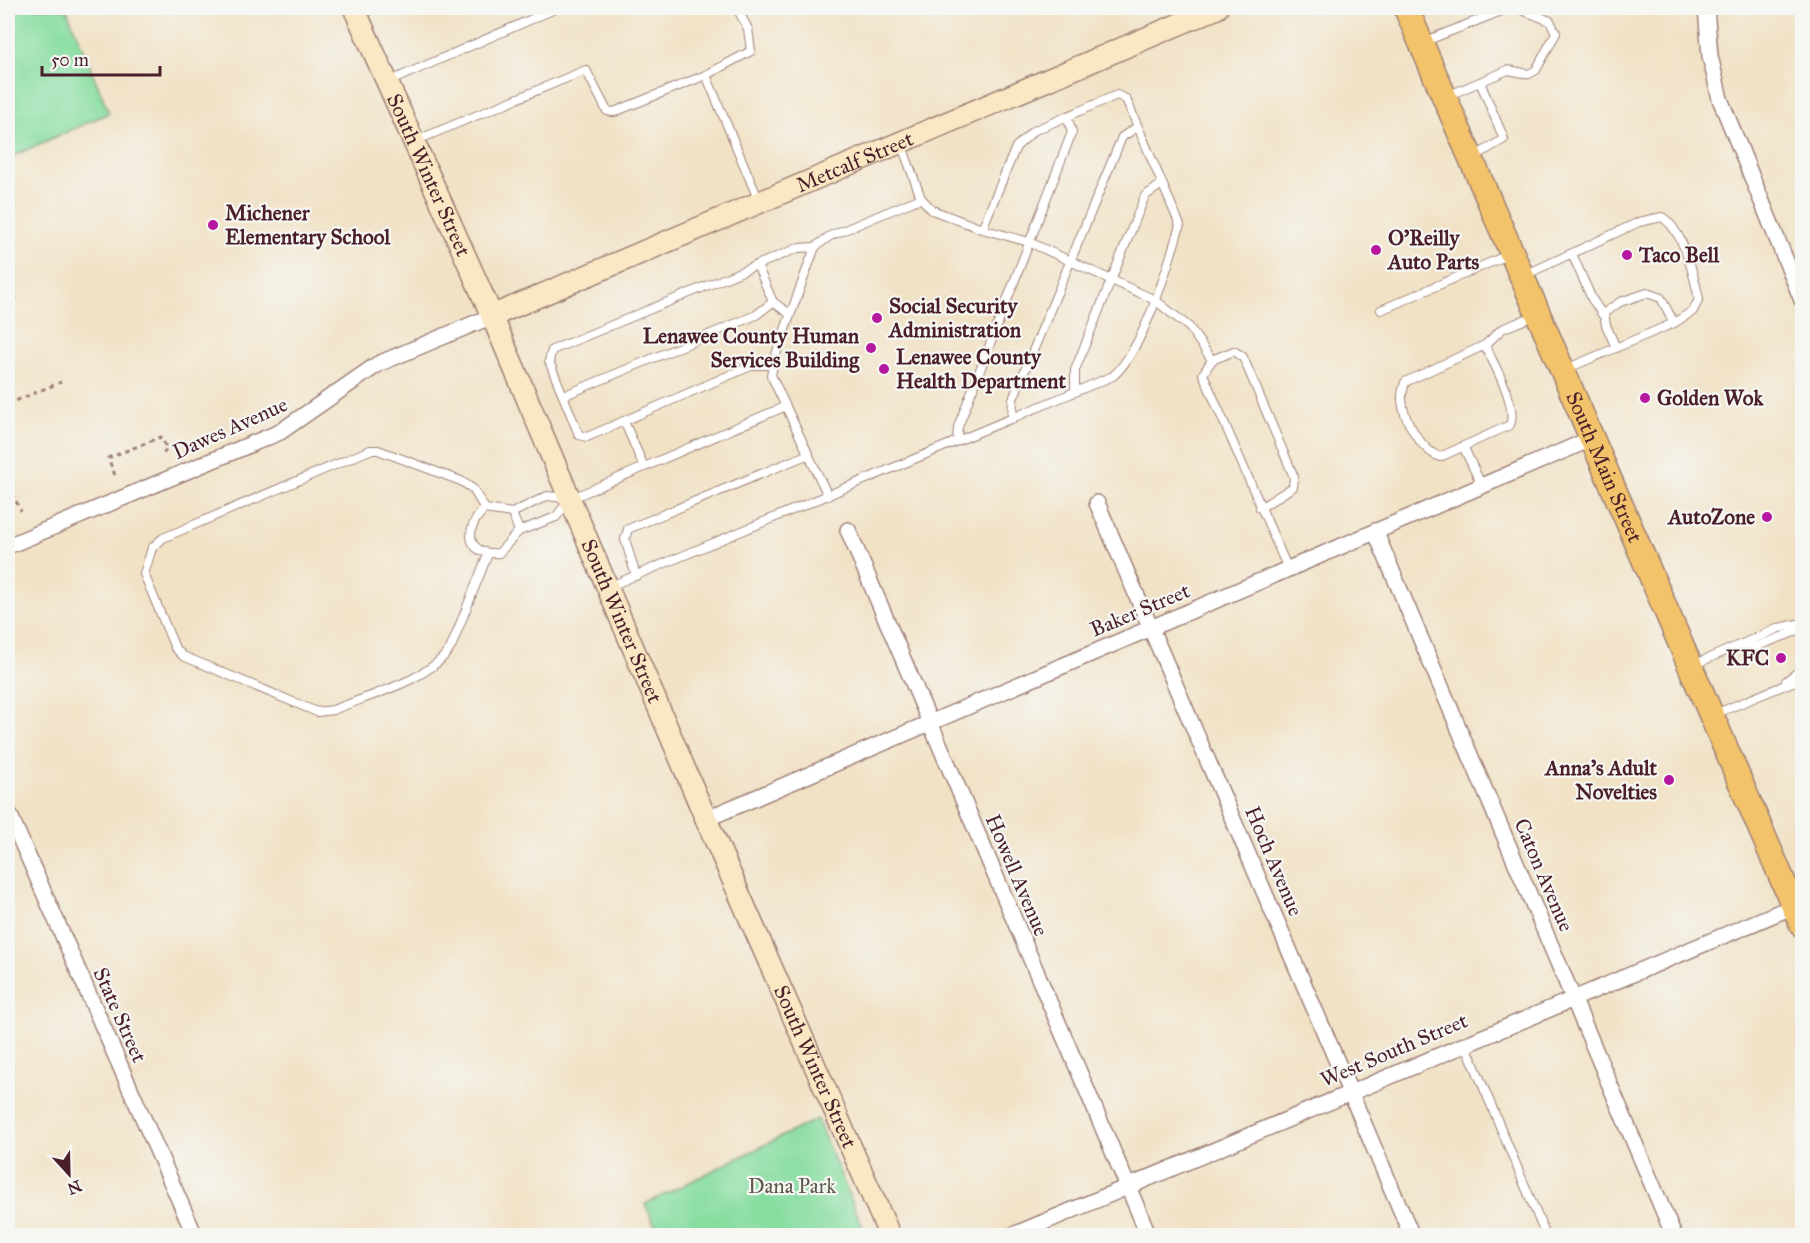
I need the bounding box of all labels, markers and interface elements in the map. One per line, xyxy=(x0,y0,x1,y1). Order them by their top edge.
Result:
scale bar xyxy=(42,39,160,77)
text: 50 m xyxy=(51,49,89,71)
street label: South Winter Street xyxy=(381,90,477,261)
street label: Metcalf Street xyxy=(792,125,918,198)
place label: Michener Elementary School xyxy=(225,200,391,250)
marker: Michener Elementary School xyxy=(206,218,220,232)
place label: O'Reilly Auto Parts xyxy=(1386,225,1480,275)
place label: Taco Bell xyxy=(1638,242,1720,268)
marker: O'Reilly Auto Parts xyxy=(1369,243,1383,257)
marker: Taco Bell xyxy=(1620,248,1634,262)
place label: Social Security Administration xyxy=(887,293,1022,343)
marker: Social Security Administration xyxy=(870,311,884,325)
place label: Lenawee County Human Services Building xyxy=(643,323,860,373)
marker: Lenawee County Human Services Building xyxy=(864,341,878,355)
place label: Lenawee County Health Department xyxy=(896,344,1066,394)
marker: Lenawee County Health Department xyxy=(877,362,891,376)
place label: Golden Wok xyxy=(1657,385,1764,411)
street label: South Main Street xyxy=(1560,387,1649,547)
street label: Dawes Avenue xyxy=(169,391,292,465)
marker: Golden Wok xyxy=(1638,391,1652,405)
place label: AutoZone xyxy=(1666,504,1755,530)
marker: AutoZone xyxy=(1760,510,1774,524)
street label: South Winter Street xyxy=(575,535,668,707)
street label: Baker Street xyxy=(1086,577,1194,643)
place label: KFC xyxy=(1726,645,1769,671)
marker: KFC xyxy=(1774,651,1788,665)
place label: Anna's Adult Novelties xyxy=(1543,755,1658,805)
marker: Anna's Adult Novelties xyxy=(1662,773,1676,787)
street label: Hoch Avenue xyxy=(1239,802,1309,920)
street label: Howell Avenue xyxy=(980,810,1054,940)
street label: Caton Avenue xyxy=(1509,815,1580,936)
street label: State Street xyxy=(88,963,153,1067)
street label: South Winter Street xyxy=(768,981,863,1153)
street label: West South Street xyxy=(1317,1007,1472,1093)
north arrow xyxy=(39,1144,99,1204)
park label: Dana Park xyxy=(748,1173,836,1199)
text: N xyxy=(64,1176,84,1199)

